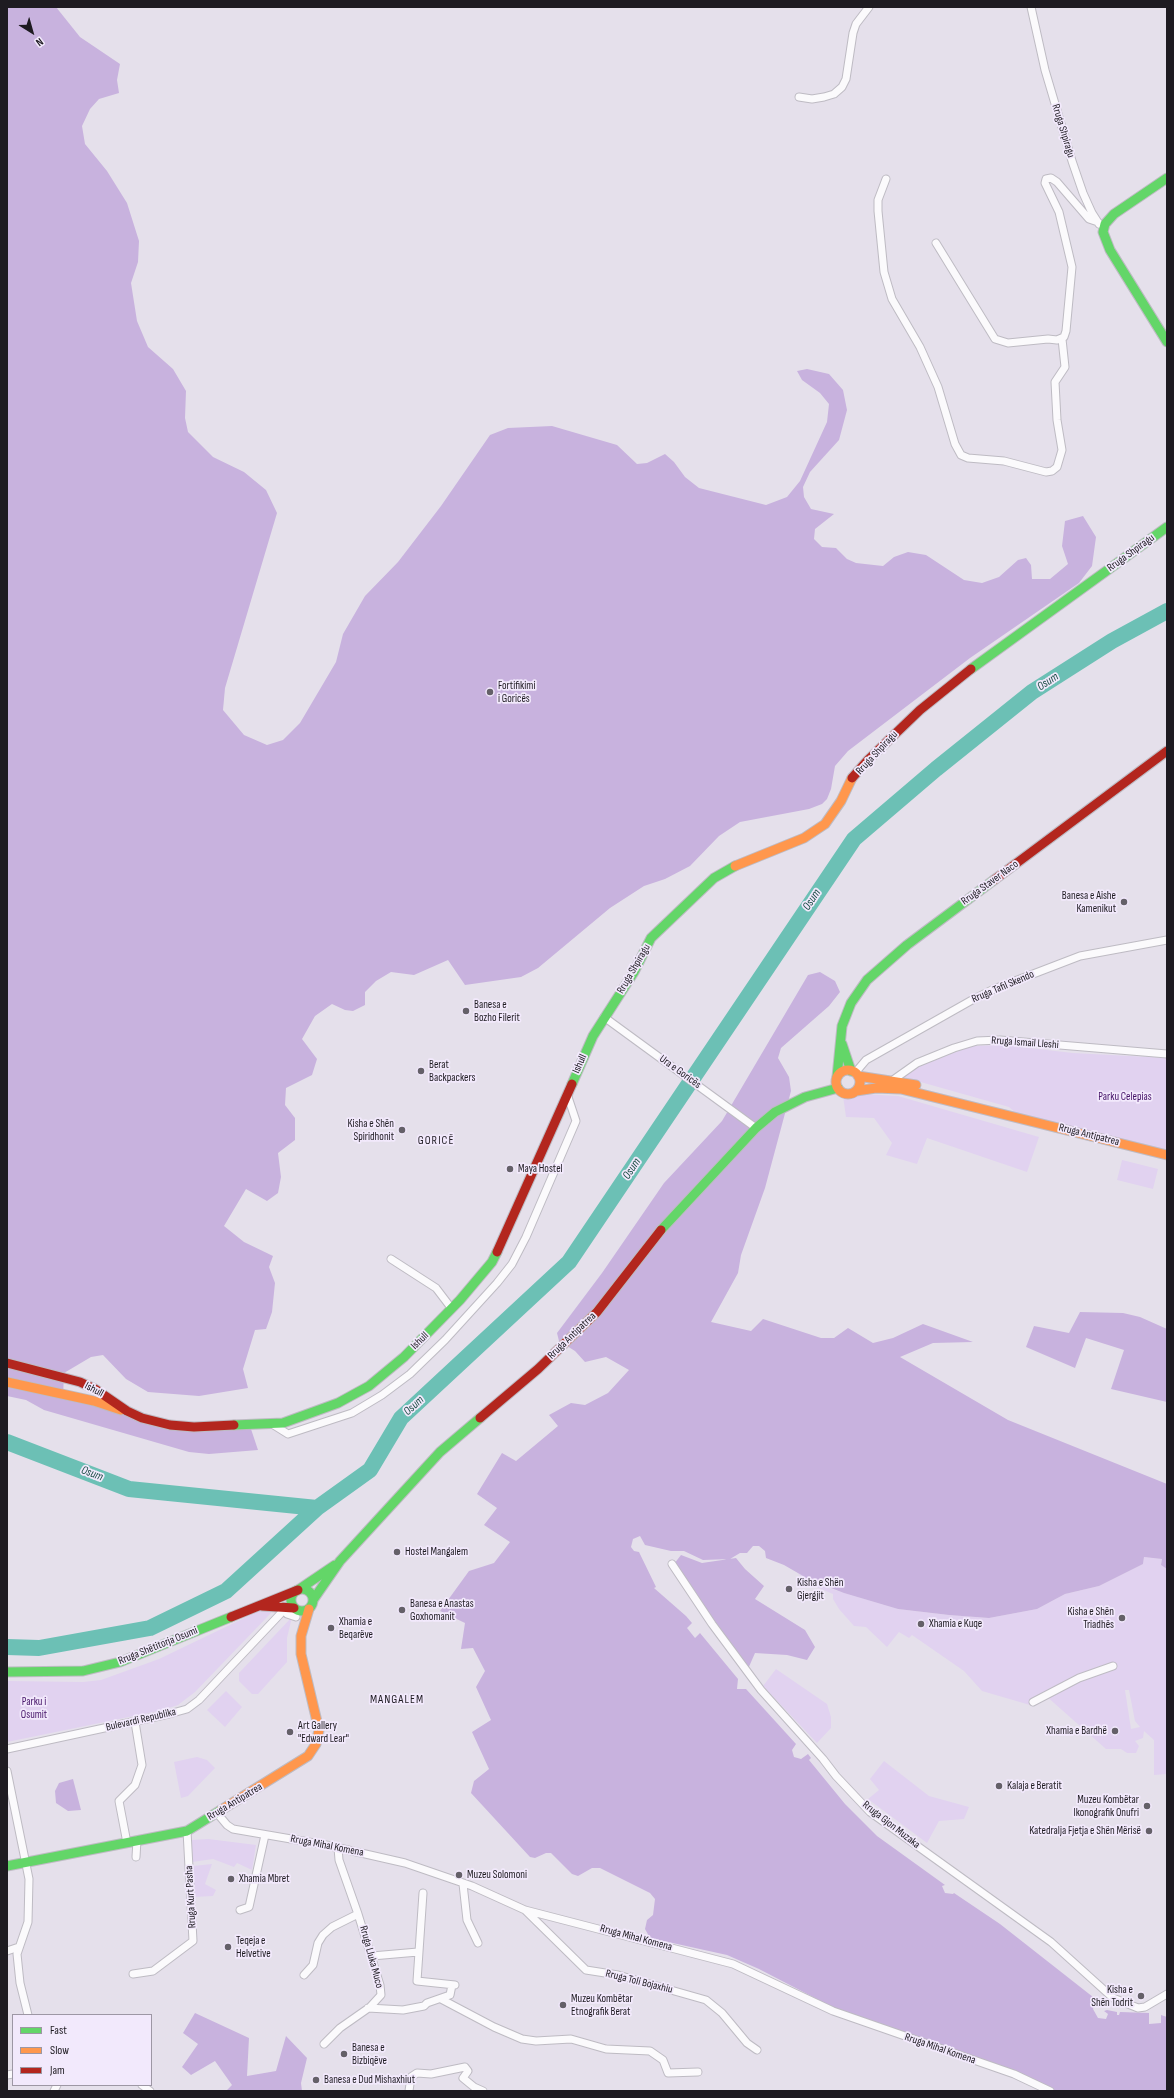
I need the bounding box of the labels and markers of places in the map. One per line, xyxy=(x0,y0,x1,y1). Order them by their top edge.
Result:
place label: Fortifikimi i Goricës xyxy=(498,679,535,705)
marker: Fortifikimi i Goricës xyxy=(485,687,495,697)
place label: Banesa e Aishe Kamenikut xyxy=(1062,889,1116,915)
marker: Banesa e Aishe Kamenikut xyxy=(1119,897,1129,907)
place label: Banesa e Bozho Filerit xyxy=(474,998,520,1024)
marker: Banesa e Bozho Filerit xyxy=(461,1006,471,1016)
place label: Berat Backpackers xyxy=(429,1058,475,1084)
marker: Berat Backpackers xyxy=(416,1066,426,1076)
place label: Kisha e Shën Spiridhonit xyxy=(348,1117,394,1143)
marker: Kisha e Shën Spiridhonit xyxy=(397,1125,407,1135)
place label: Maya Hostel xyxy=(518,1162,563,1176)
marker: Maya Hostel xyxy=(505,1164,515,1174)
place label: Hostel Mangalem xyxy=(405,1545,468,1559)
marker: Hostel Mangalem xyxy=(392,1547,402,1557)
place label: Kisha e Shën Gjergjit xyxy=(797,1576,843,1602)
marker: Kisha e Shën Gjergjit xyxy=(784,1584,794,1594)
place label: Banesa e Anastas Goxhomanit xyxy=(410,1597,474,1623)
marker: Banesa e Anastas Goxhomanit xyxy=(397,1605,407,1615)
place label: Kisha e Shën Triadhës xyxy=(1068,1605,1114,1631)
marker: Kisha e Shën Triadhës xyxy=(1117,1613,1127,1623)
place label: Xhamia e Beqarëve xyxy=(339,1615,373,1641)
place label: Xhamia e Kuqe xyxy=(929,1617,982,1631)
marker: Xhamia e Kuqe xyxy=(916,1619,926,1629)
marker: Xhamia e Beqarëve xyxy=(326,1623,336,1633)
place label: Art Gallery "Edward Lear" xyxy=(298,1719,349,1745)
place label: Xhamia e Bardhë xyxy=(1046,1724,1107,1738)
marker: Xhamia e Bardhë xyxy=(1110,1726,1120,1736)
marker: Art Gallery "Edward Lear" xyxy=(285,1727,295,1737)
place label: Kalaja e Beratit xyxy=(1007,1779,1062,1793)
marker: Kalaja e Beratit xyxy=(994,1781,1004,1791)
place label: Muzeu Kombëtar Ikonografik Onufri xyxy=(1073,1793,1139,1819)
marker: Muzeu Kombëtar Ikonografik Onufri xyxy=(1142,1801,1152,1811)
place label: Katedralja Fjetja e Shën Mërisë xyxy=(1029,1824,1141,1838)
marker: Katedralja Fjetja e Shën Mërisë xyxy=(1144,1826,1154,1836)
place label: Muzeu Solomoni xyxy=(467,1868,527,1882)
marker: Muzeu Solomoni xyxy=(454,1870,464,1880)
place label: Xhamia Mbret xyxy=(239,1872,290,1886)
marker: Xhamia Mbret xyxy=(226,1874,236,1884)
place label: Teqeja e Helvetive xyxy=(236,1934,271,1960)
marker: Teqeja e Helvetive xyxy=(223,1942,233,1952)
place label: Kisha e Shën Todrit xyxy=(1091,1983,1133,2009)
marker: Kisha e Shën Todrit xyxy=(1136,1991,1146,2001)
place label: Muzeu Kombëtar Etnografik Berat xyxy=(571,1992,633,2018)
marker: Muzeu Kombëtar Etnografik Berat xyxy=(558,2000,568,2010)
place label: Banesa e Bizbiqëve xyxy=(352,2041,387,2067)
marker: Banesa e Bizbiqëve xyxy=(339,2049,349,2059)
place label: Banesa e Dud Mishaxhiut xyxy=(324,2073,415,2087)
marker: Banesa e Dud Mishaxhiut xyxy=(311,2075,321,2085)

